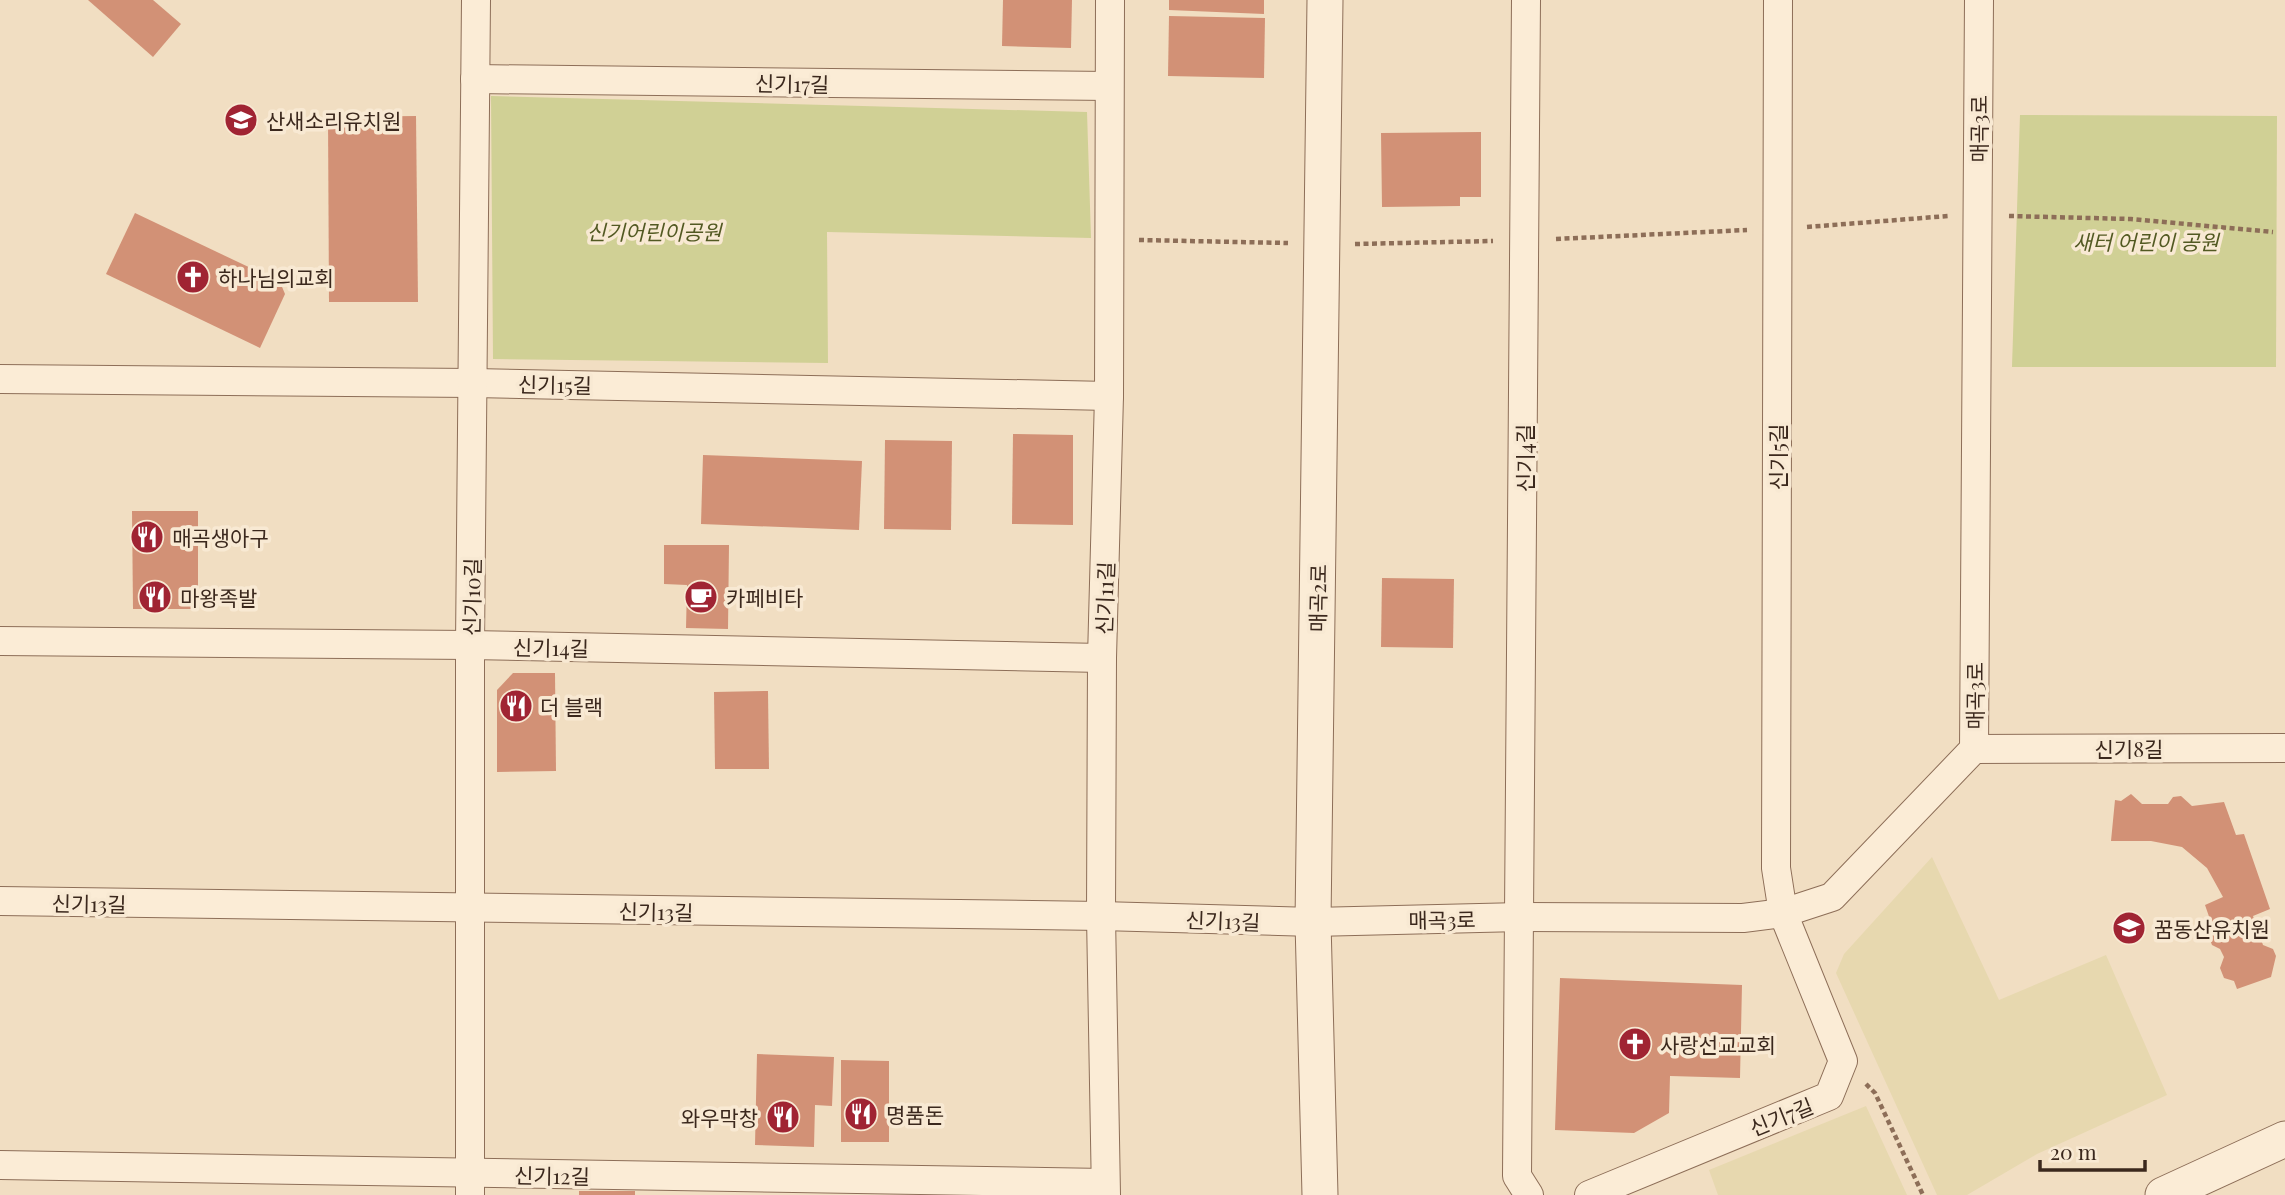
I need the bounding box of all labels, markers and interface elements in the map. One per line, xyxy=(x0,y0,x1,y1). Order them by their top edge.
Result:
street label: 신기17길 xyxy=(755,68,829,98)
street label: 매곡3로 xyxy=(1964,95,1992,163)
school or university icon: 산새소리유치원 xyxy=(222,101,260,139)
place label: 산새소리유치원 xyxy=(266,106,401,134)
park label: 신기어린이공원 xyxy=(586,217,723,245)
park label: 새터 어린이 공원 xyxy=(2073,227,2221,255)
church icon: 하나님의교회 xyxy=(174,258,212,296)
place label: 하나님의교회 xyxy=(218,263,334,291)
street label: 신기15길 xyxy=(518,369,592,399)
street label: 신기4길 xyxy=(1510,424,1538,492)
street label: 신기5길 xyxy=(1763,424,1791,490)
restaurant icon: 매곡생아구 xyxy=(128,518,166,556)
place label: 매곡생아구 xyxy=(172,523,269,551)
street label: 신기10길 xyxy=(456,558,486,636)
street label: 신기11길 xyxy=(1089,561,1119,635)
street label: 매곡2로 xyxy=(1302,564,1332,632)
restaurant icon: 마왕족발 xyxy=(136,578,174,616)
cafe icon: 카페비타 xyxy=(682,578,720,616)
place label: 마왕족발 xyxy=(180,583,257,611)
place label: 카페비타 xyxy=(726,583,803,611)
street label: 신기14길 xyxy=(513,632,589,662)
street label: 매곡3로 xyxy=(1960,662,1988,730)
restaurant icon: 더 블랙 xyxy=(497,687,535,725)
place label: 더 블랙 xyxy=(540,692,603,720)
street label: 신기8길 xyxy=(2095,734,2163,762)
street label: 신기13길 xyxy=(51,888,127,918)
street label: 신기13길 xyxy=(618,896,694,926)
street label: 매곡3로 xyxy=(1408,904,1476,934)
street label: 신기13길 xyxy=(1185,905,1261,935)
school or university icon: 꿈동산유치원 xyxy=(2110,909,2148,947)
place label: 꿈동산유치원 xyxy=(2154,914,2270,942)
church icon: 사랑선교교회 xyxy=(1616,1025,1654,1063)
place label: 사랑선교교회 xyxy=(1660,1030,1776,1058)
street label: 신기7길 xyxy=(1745,1091,1817,1141)
restaurant icon: 명품돈 xyxy=(842,1095,880,1133)
restaurant icon: 와우막창 xyxy=(764,1098,802,1136)
place label: 명품돈 xyxy=(886,1100,944,1128)
place label: 와우막창 xyxy=(681,1103,758,1131)
scale bar xyxy=(2040,1128,2145,1172)
text: 20 m xyxy=(2050,1137,2097,1165)
street label: 신기12길 xyxy=(514,1160,590,1190)

